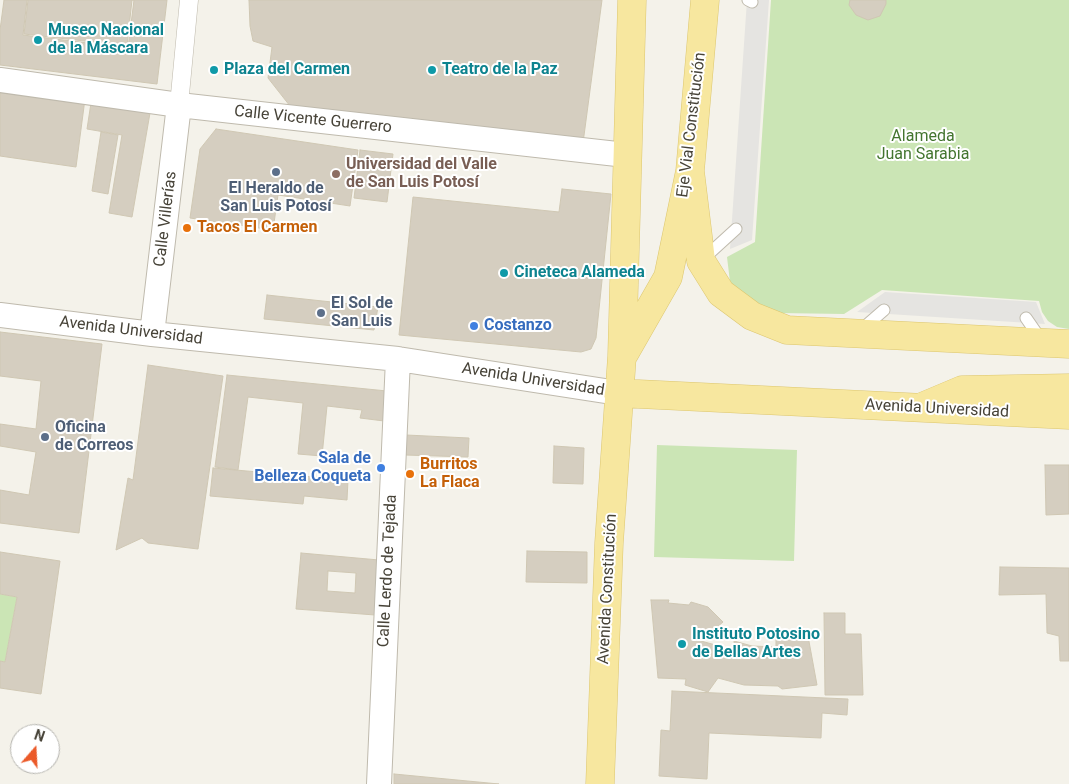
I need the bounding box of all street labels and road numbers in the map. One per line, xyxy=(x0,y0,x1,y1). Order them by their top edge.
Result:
street label: Eje Vial Constitución xyxy=(674,51,710,199)
street label: Calle Vicente Guerrero xyxy=(233,102,393,138)
street label: Calle Villerías xyxy=(151,170,181,268)
street label: Avenida Universidad xyxy=(58,313,204,349)
street label: Avenida Universidad xyxy=(460,359,606,401)
street label: Avenida Universidad xyxy=(865,396,1009,422)
street label: Calle Lerdo de Tejada xyxy=(374,494,402,648)
street label: Avenida Constitución xyxy=(594,513,622,665)

